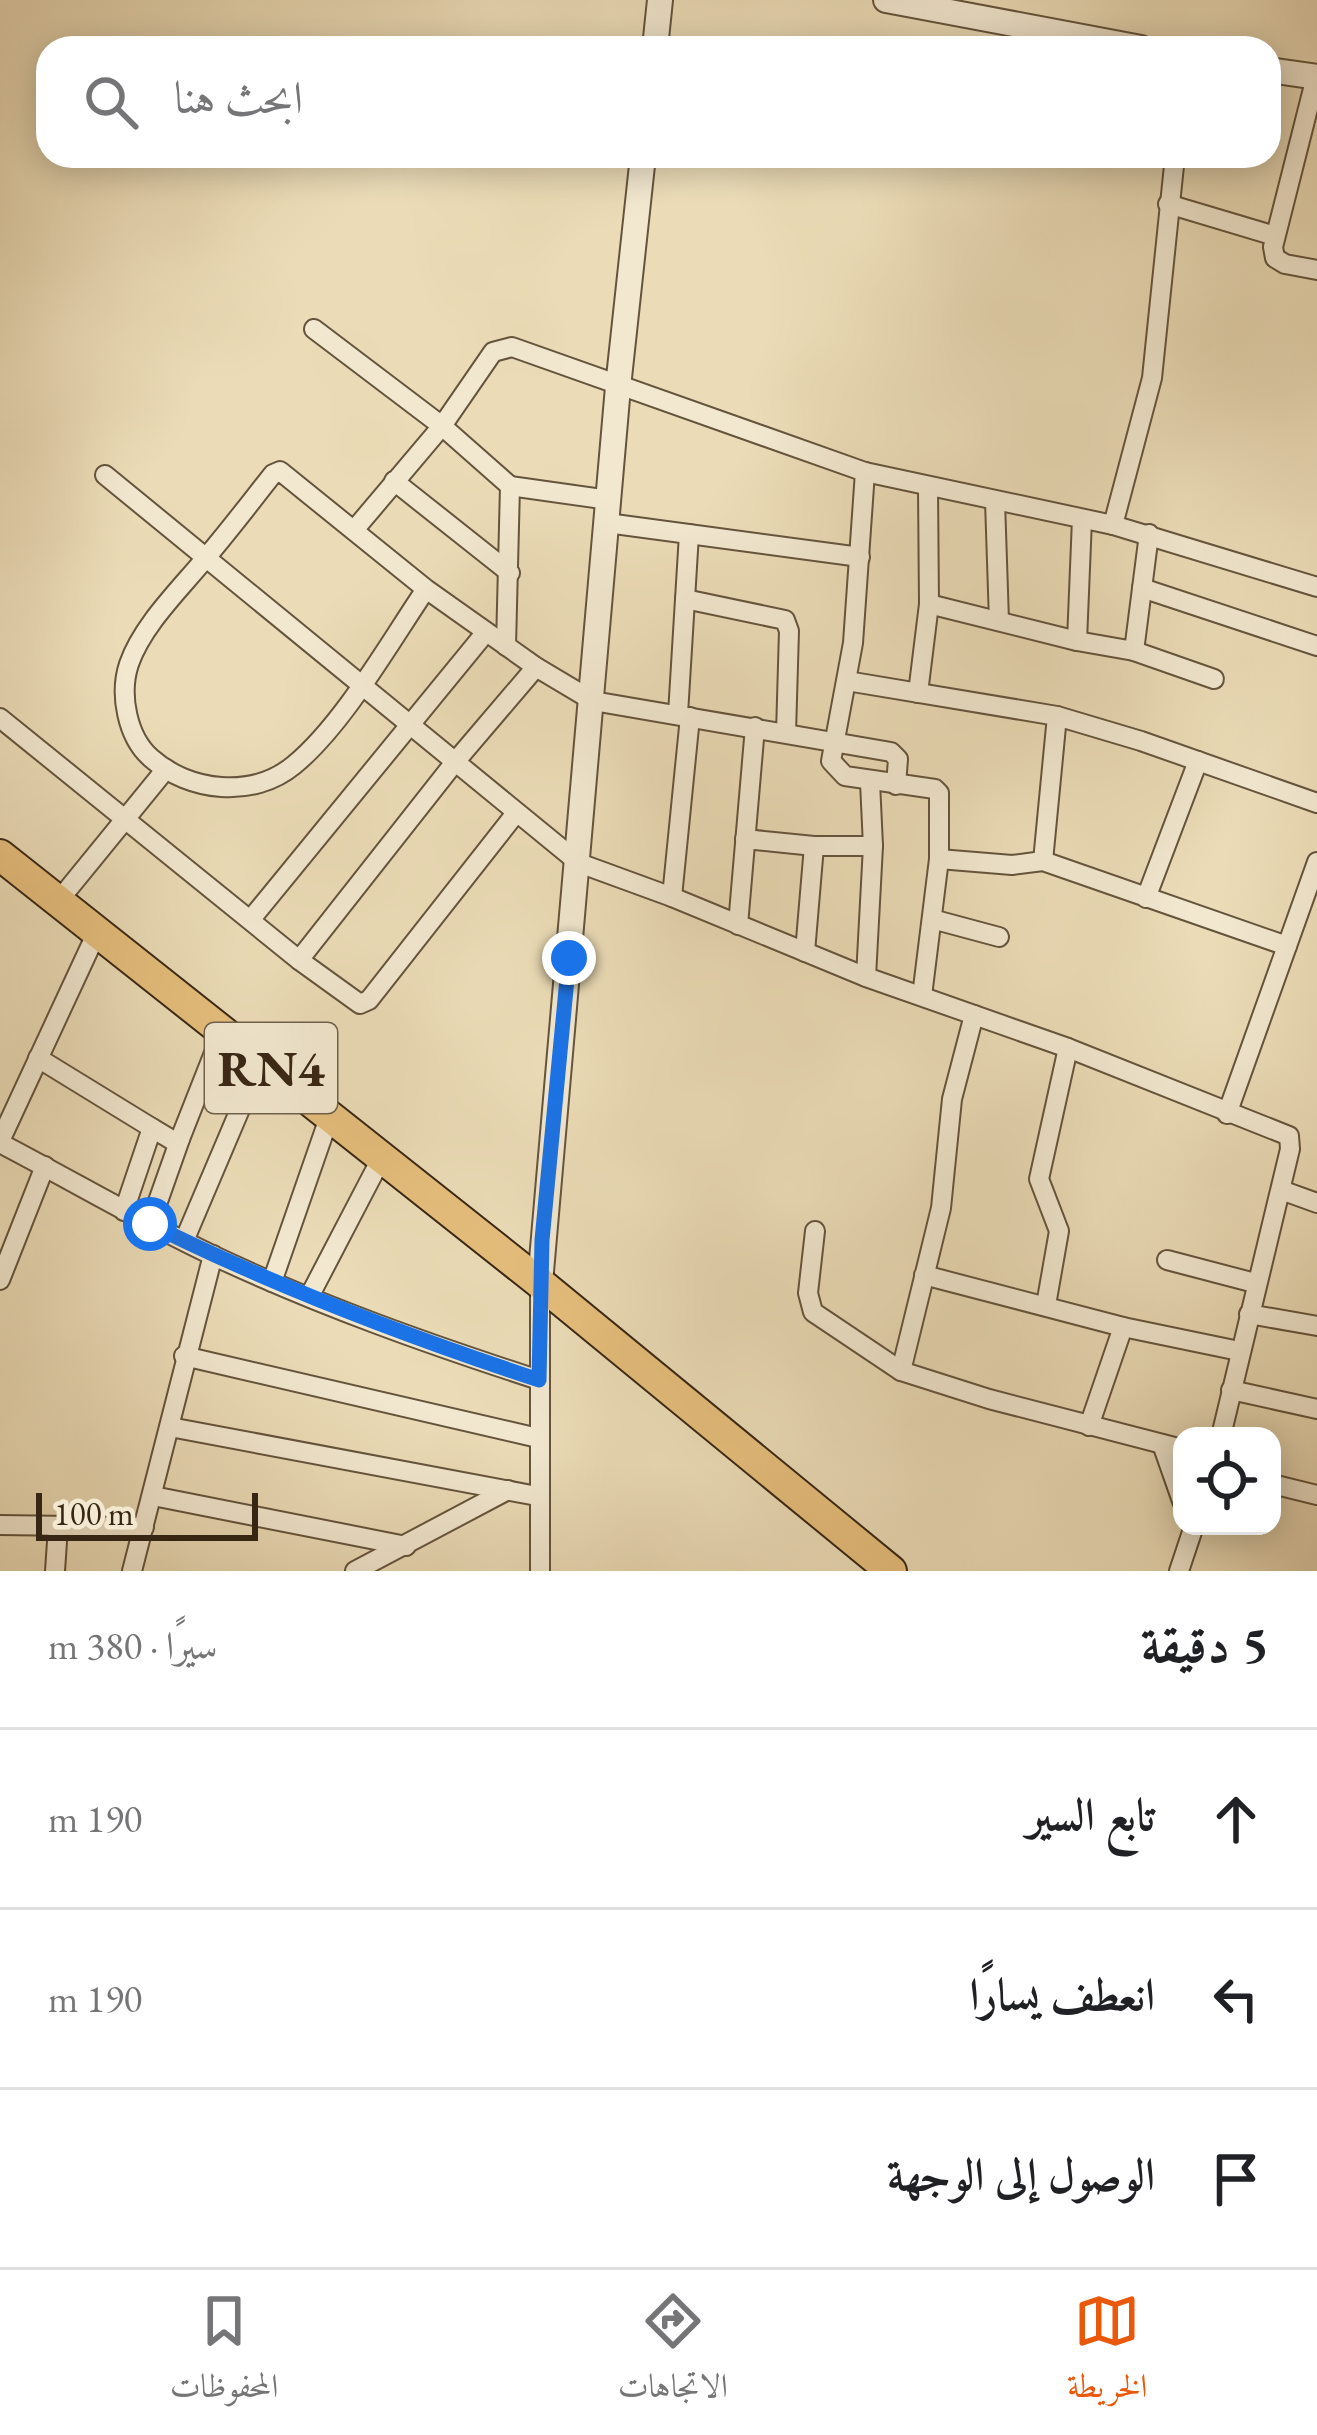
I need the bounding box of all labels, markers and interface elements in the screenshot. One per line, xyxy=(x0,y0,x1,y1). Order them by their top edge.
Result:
search box xyxy=(36,36,1281,168)
text: ابحث هنا xyxy=(174,68,303,126)
icon: search xyxy=(78,69,144,135)
route end xyxy=(542,931,596,985)
road number: RN4 xyxy=(205,1023,337,1113)
route start xyxy=(123,1197,177,1251)
map controls xyxy=(1173,1427,1281,1535)
button: locate xyxy=(1173,1427,1281,1535)
scale bar xyxy=(36,1487,258,1540)
text: 100 m xyxy=(54,1492,134,1535)
text: 5 دقيقة xyxy=(1141,1611,1269,1677)
text: سيرًا · 380 m xyxy=(48,1620,218,1671)
text: تابع السير xyxy=(1027,1785,1155,1843)
icon: ahead xyxy=(1203,1786,1269,1852)
text: 190 m xyxy=(48,1793,142,1844)
text: انعطف يسارًا xyxy=(970,1965,1155,2023)
icon: left xyxy=(1203,1966,1269,2032)
text: 190 m xyxy=(48,1973,142,2024)
text: الوصول إلى الوجهة xyxy=(887,2145,1155,2203)
icon: arrive xyxy=(1203,2146,1269,2212)
tab: المحفوظات xyxy=(170,2288,278,2418)
tab: الاتجاهات xyxy=(618,2288,728,2418)
tab: الخريطة xyxy=(1067,2288,1147,2418)

